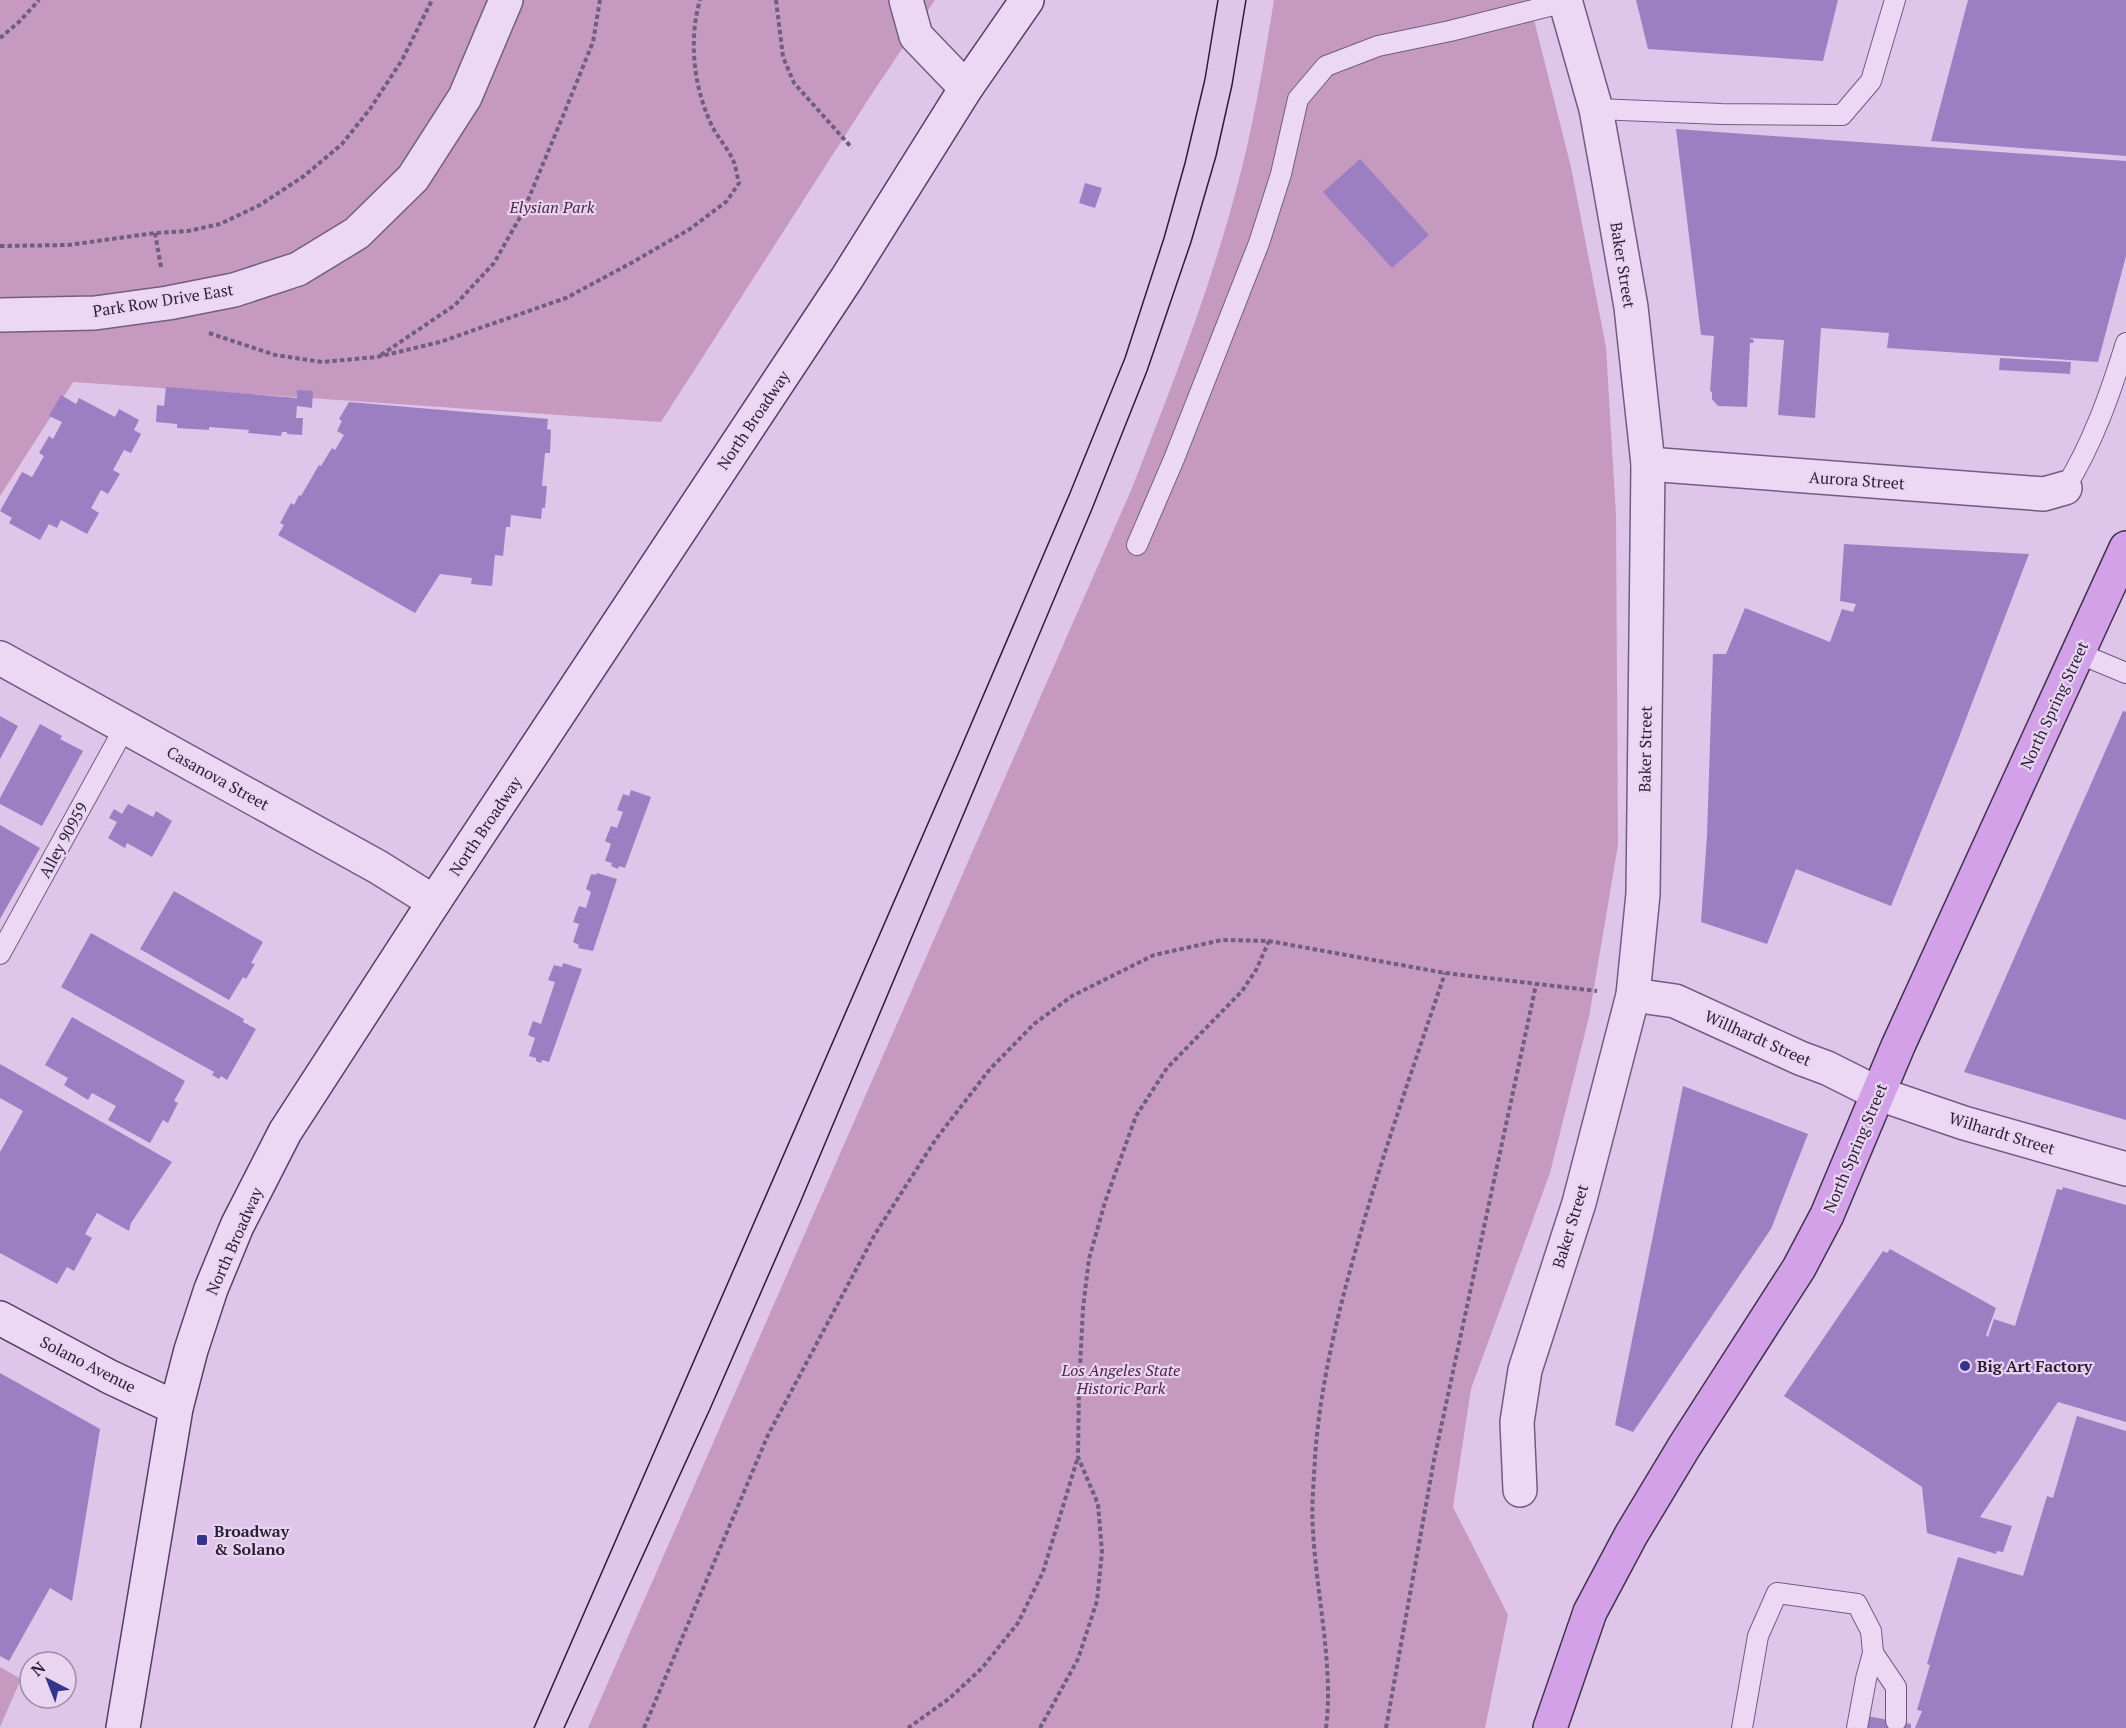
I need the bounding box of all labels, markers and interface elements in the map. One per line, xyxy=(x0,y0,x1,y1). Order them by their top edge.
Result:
park label: Elysian Park xyxy=(509,196,595,218)
street label: Baker Street xyxy=(1605,220,1641,310)
street label: Park Row Drive East xyxy=(91,278,235,322)
street label: North Broadway xyxy=(712,365,795,474)
street label: Aurora Street xyxy=(1808,466,1906,494)
street label: North Spring Street xyxy=(2015,637,2093,773)
street label: Baker Street xyxy=(1633,705,1657,793)
street label: Casanova Street xyxy=(163,741,273,815)
street label: North Broadway xyxy=(444,771,527,880)
street label: Alley 90959 xyxy=(33,798,93,882)
street label: Willhardt Street xyxy=(1701,1005,1815,1071)
street label: North Spring Street xyxy=(1818,1080,1892,1216)
street label: Wilhardt Street xyxy=(1946,1106,2058,1160)
street label: Baker Street xyxy=(1547,1181,1593,1271)
street label: North Broadway xyxy=(200,1183,268,1298)
street label: Solano Avenue xyxy=(36,1330,140,1398)
place label: Big Art Factory xyxy=(1977,1355,2093,1377)
park label: Los Angeles State Historic Park xyxy=(1061,1359,1180,1399)
marker: Big Art Factory xyxy=(1958,1359,1972,1373)
place label: Broadway & Solano xyxy=(214,1520,290,1560)
marker: Broadway & Solano xyxy=(195,1533,209,1547)
north arrow xyxy=(18,1650,78,1710)
text: N xyxy=(26,1657,50,1681)

